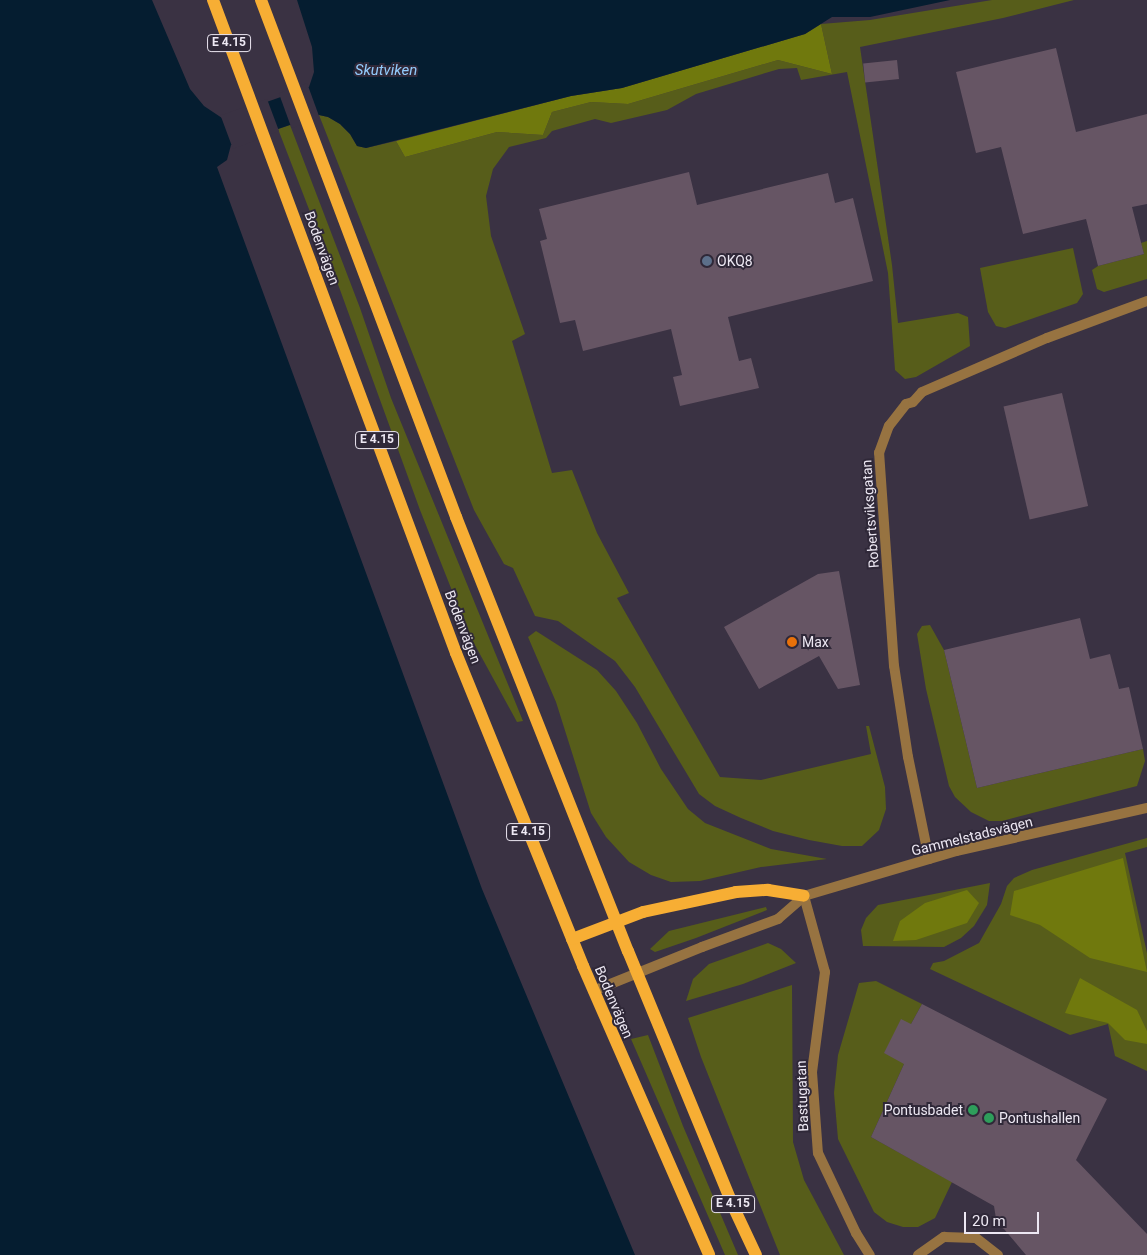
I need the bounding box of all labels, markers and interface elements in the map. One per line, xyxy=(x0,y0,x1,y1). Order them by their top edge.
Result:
road number: E 4.15 xyxy=(206,34,252,52)
water label: Skutviken xyxy=(355,62,417,80)
street label: Bodenvägen xyxy=(301,209,343,287)
place label: OKQ8 xyxy=(717,253,753,269)
marker: OKQ8 xyxy=(701,255,713,267)
road number: E 4.15 xyxy=(354,430,400,450)
street label: Robertsviksgatan xyxy=(858,459,882,569)
street label: Bodenvägen xyxy=(441,588,485,666)
place label: Max xyxy=(802,634,829,650)
marker: Max xyxy=(786,636,798,648)
street label: Gammelstadsvägen xyxy=(910,813,1034,859)
road number: E 4.15 xyxy=(506,822,550,842)
street label: Bodenvägen xyxy=(591,963,637,1041)
street label: Bastugatan xyxy=(792,1060,812,1132)
place label: Pontusbadet xyxy=(884,1102,963,1118)
marker: Pontusbadet xyxy=(967,1104,979,1116)
place label: Pontushallen xyxy=(999,1110,1080,1126)
marker: Pontushallen xyxy=(983,1112,995,1124)
road number: E 4.15 xyxy=(710,1194,756,1214)
scale bar xyxy=(967,1202,1042,1234)
text: 20 m xyxy=(972,1212,1006,1230)

